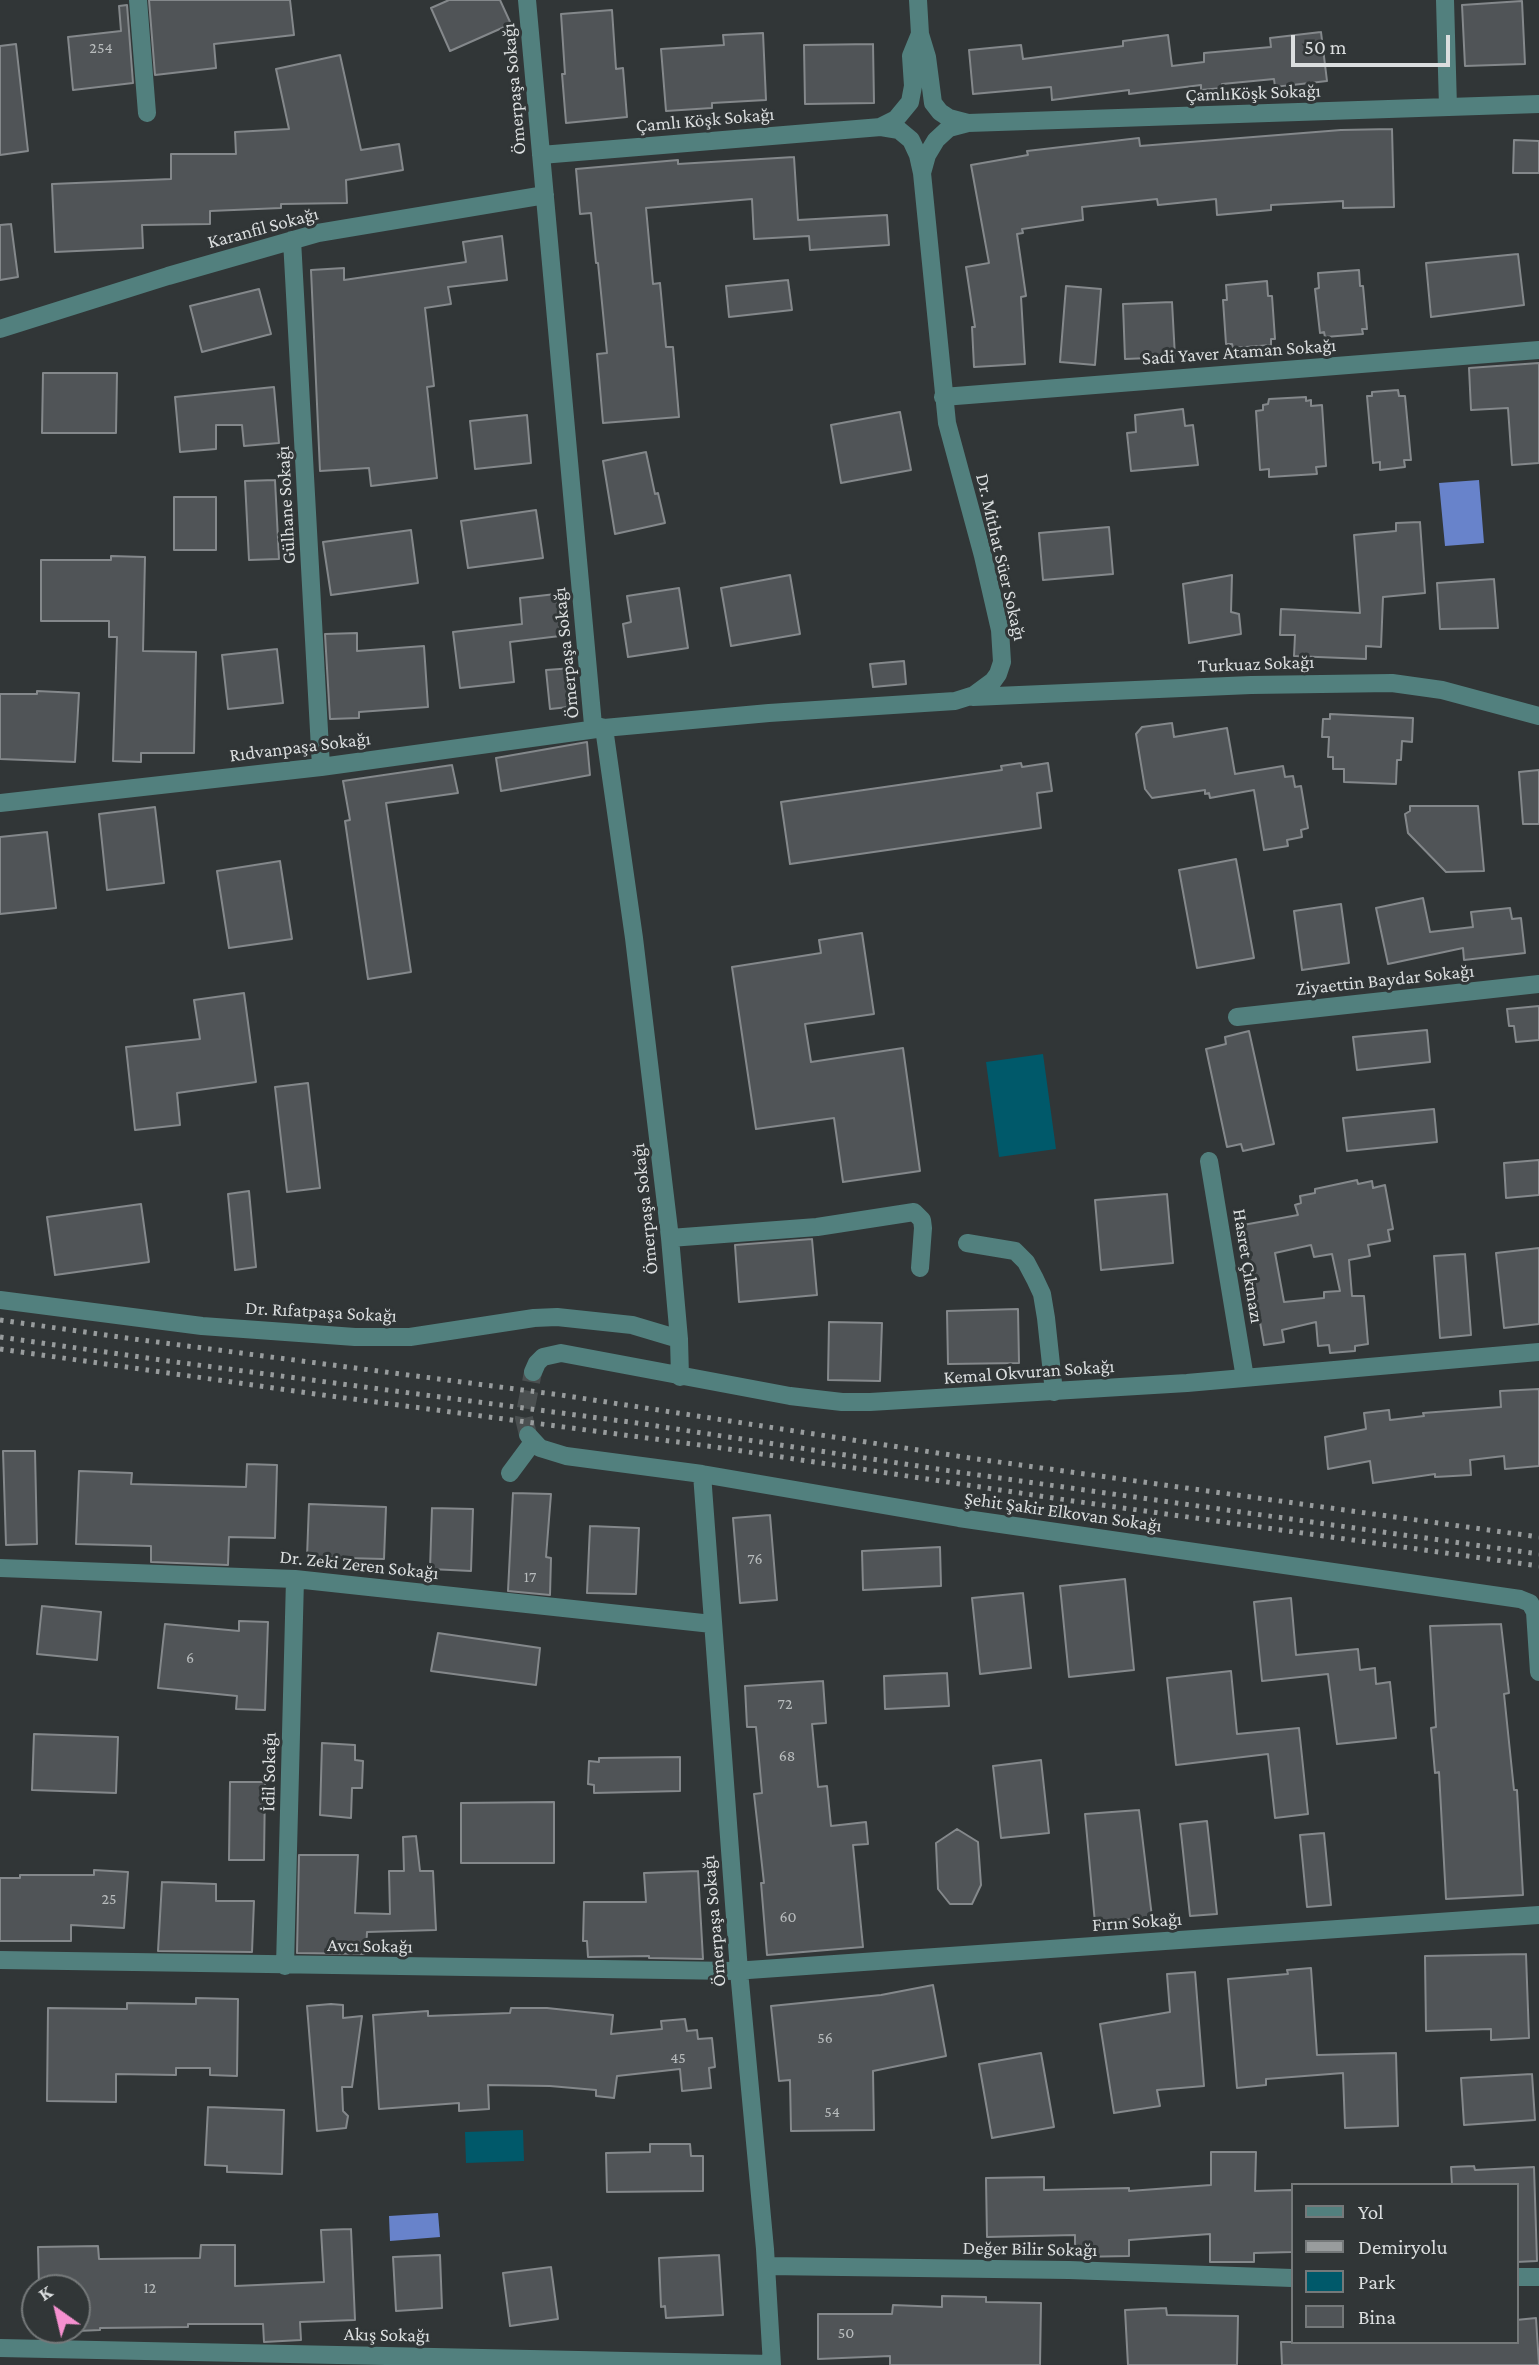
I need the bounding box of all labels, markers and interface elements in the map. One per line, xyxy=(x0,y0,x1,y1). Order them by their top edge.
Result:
scale bar xyxy=(1294,21,1453,65)
street label: Ömerpaşa Sokağı xyxy=(497,22,531,156)
text: 50 m xyxy=(1304,35,1347,59)
house number: 254 xyxy=(89,38,113,58)
street label: ÇamlıKöşk Sokağı xyxy=(1185,79,1321,107)
street label: Çamlı Köşk Sokağı xyxy=(635,103,775,137)
street label: Karanfil Sokağı xyxy=(205,202,321,254)
street label: Sadi Yaver Ataman Sokağı xyxy=(1141,334,1337,370)
street label: Gülhane Sokağı xyxy=(272,445,300,565)
street label: Dr. Mithat Süer Sokağı xyxy=(971,471,1031,643)
street label: Ömerpaşa Sokağı xyxy=(548,586,584,720)
street label: Turkuaz Sokağı xyxy=(1197,651,1315,677)
street label: Rıdvanpaşa Sokağı xyxy=(228,727,372,767)
street label: Ziyaettin Baydar Sokağı xyxy=(1295,959,1475,1001)
street label: Ömerpaşa Sokağı xyxy=(627,1142,663,1276)
street label: Hasret Çıkmazı xyxy=(1228,1207,1268,1325)
street label: Dr. Rıfatpaşa Sokağı xyxy=(245,1297,397,1327)
street label: Kemal Okvuran Sokağı xyxy=(943,1355,1115,1389)
street label: Şehit Şakir Elkovan Sokağı xyxy=(963,1487,1163,1537)
street label: Dr. Zeki Zeren Sokağı xyxy=(278,1545,440,1585)
house number: 76 xyxy=(747,1549,763,1569)
house number: 17 xyxy=(524,1567,536,1587)
house number: 6 xyxy=(186,1648,194,1668)
house number: 72 xyxy=(778,1694,792,1714)
street label: İdil Sokağı xyxy=(257,1732,281,1812)
house number: 68 xyxy=(779,1746,795,1766)
street label: Ömerpaşa Sokağı xyxy=(697,1854,731,1988)
house number: 25 xyxy=(101,1889,117,1909)
house number: 60 xyxy=(779,1907,797,1927)
street label: Fırın Sokağı xyxy=(1091,1907,1183,1937)
street label: Avcı Sokağı xyxy=(327,1934,413,1958)
house number: 56 xyxy=(817,2028,833,2048)
house number: 45 xyxy=(670,2048,686,2068)
house number: 54 xyxy=(824,2102,840,2122)
legend xyxy=(1290,2183,1518,2344)
text: Yol xyxy=(1358,2200,1384,2224)
text: Demiryolu xyxy=(1358,2235,1448,2259)
street label: Değer Bilir Sokağı xyxy=(962,2236,1098,2262)
text: Park xyxy=(1358,2270,1395,2294)
north arrow xyxy=(21,2274,91,2344)
house number: 12 xyxy=(144,2278,156,2298)
text: K xyxy=(34,2281,56,2305)
text: Bina xyxy=(1358,2305,1396,2329)
street label: Akış Sokağı xyxy=(344,2323,430,2347)
house number: 50 xyxy=(838,2323,854,2343)

